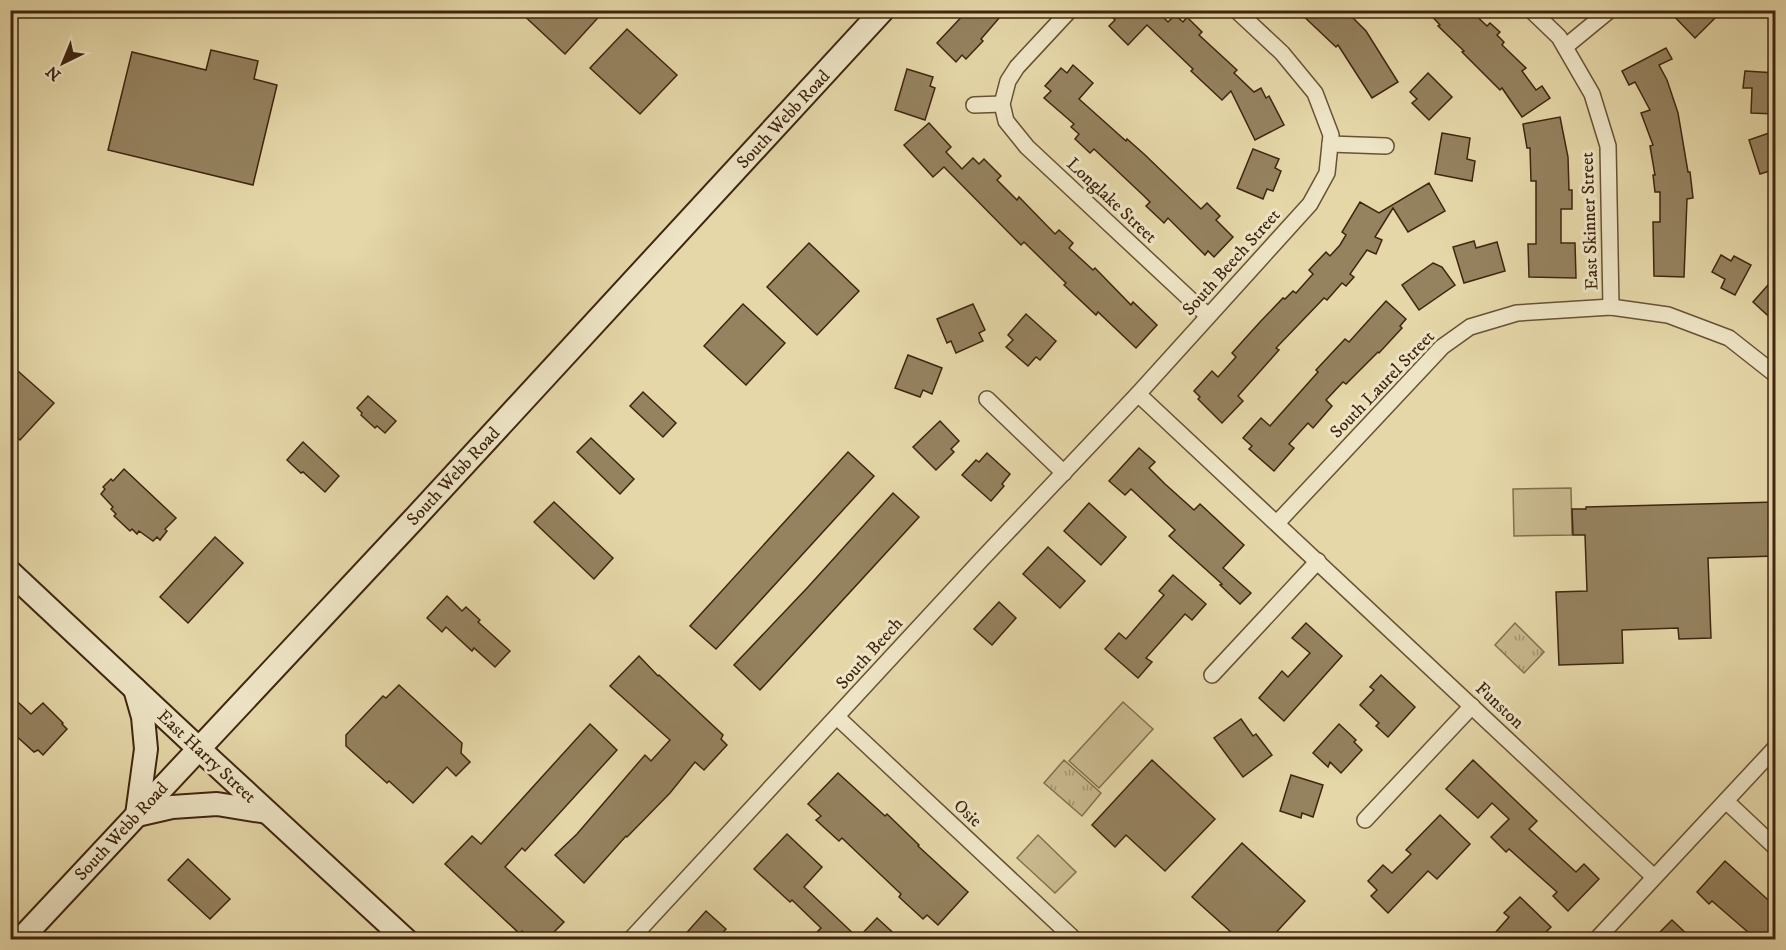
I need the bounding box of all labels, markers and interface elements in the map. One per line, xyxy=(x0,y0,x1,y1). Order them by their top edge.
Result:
north arrow xyxy=(33,33,93,93)
text: N xyxy=(42,61,65,85)
street label: South Webb Road xyxy=(732,66,835,174)
street label: East Skinner Street xyxy=(1577,151,1603,290)
street label: Longlake Street xyxy=(1062,153,1161,248)
street label: South Beech Street xyxy=(1178,205,1286,321)
street label: South Laurel Street xyxy=(1326,326,1440,443)
street label: South Webb Road xyxy=(402,423,505,531)
street label: South Beech xyxy=(832,613,908,694)
street label: Funston xyxy=(1470,678,1529,734)
street label: East Harry Street xyxy=(152,705,260,808)
street label: South Webb Road xyxy=(70,778,173,886)
street label: Osie xyxy=(949,795,986,832)

